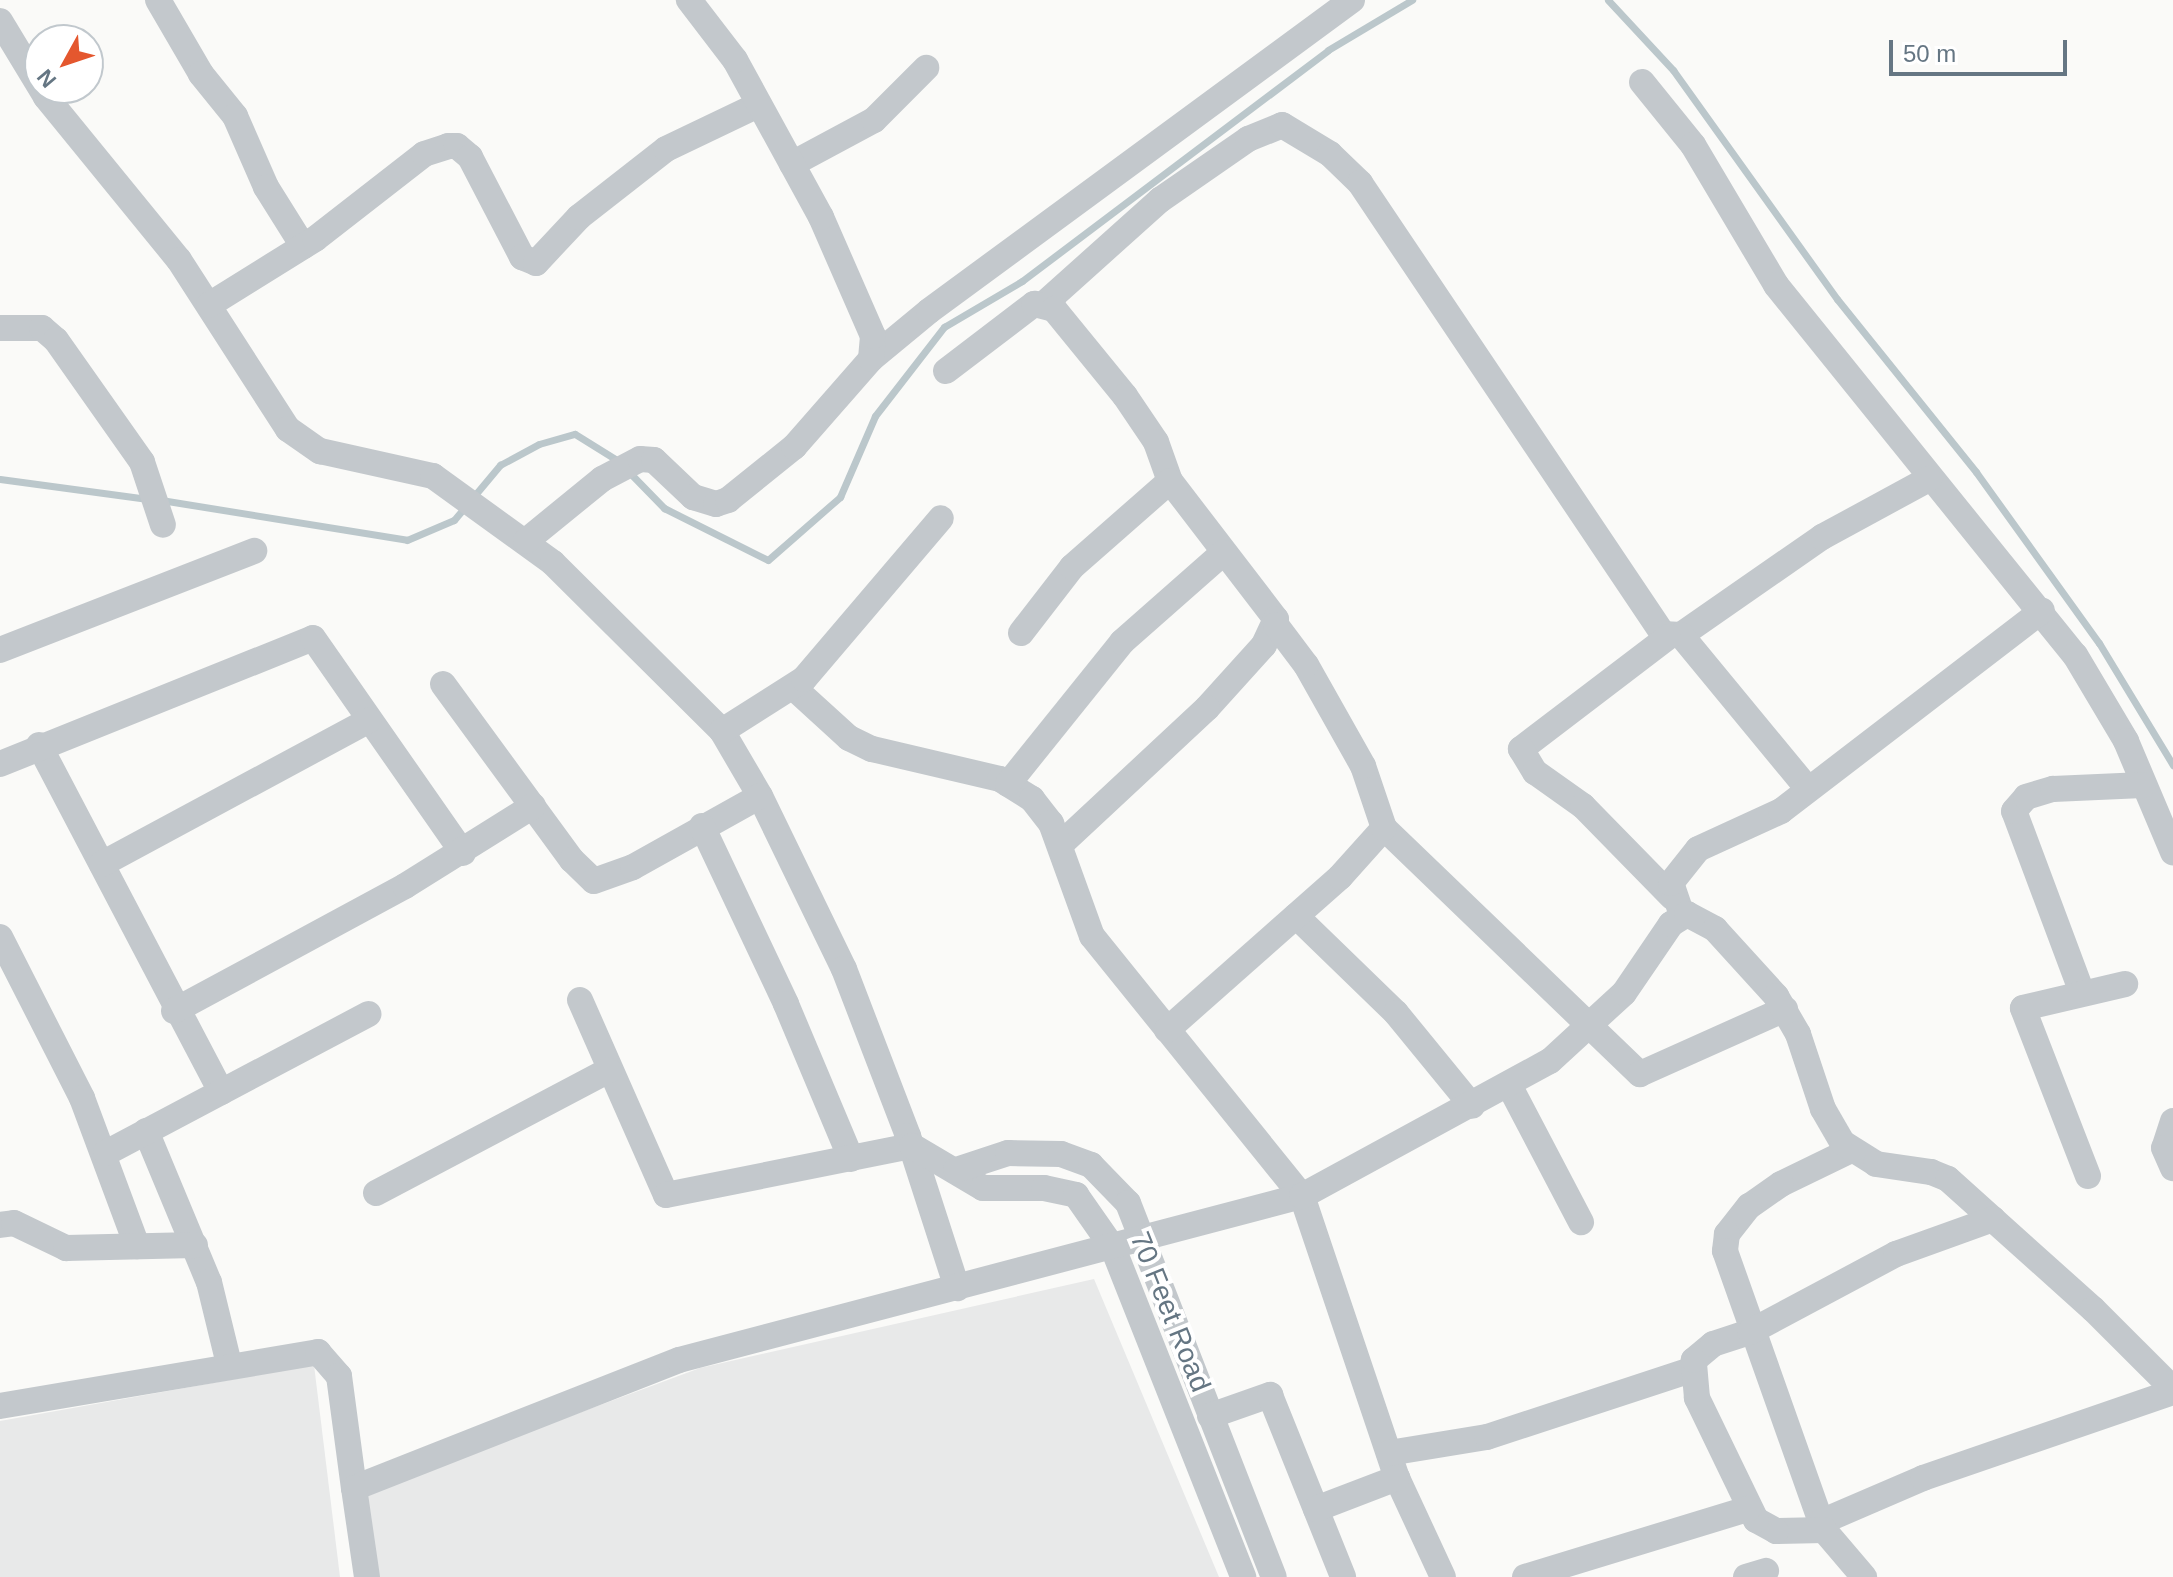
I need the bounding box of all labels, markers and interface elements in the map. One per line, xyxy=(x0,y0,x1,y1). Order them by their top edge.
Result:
north arrow xyxy=(24,24,104,104)
scale bar xyxy=(1893,24,2071,74)
text: 50 m xyxy=(1903,40,1956,67)
text: N xyxy=(32,64,61,93)
street label: 70 Feet Road xyxy=(1123,1227,1217,1397)

